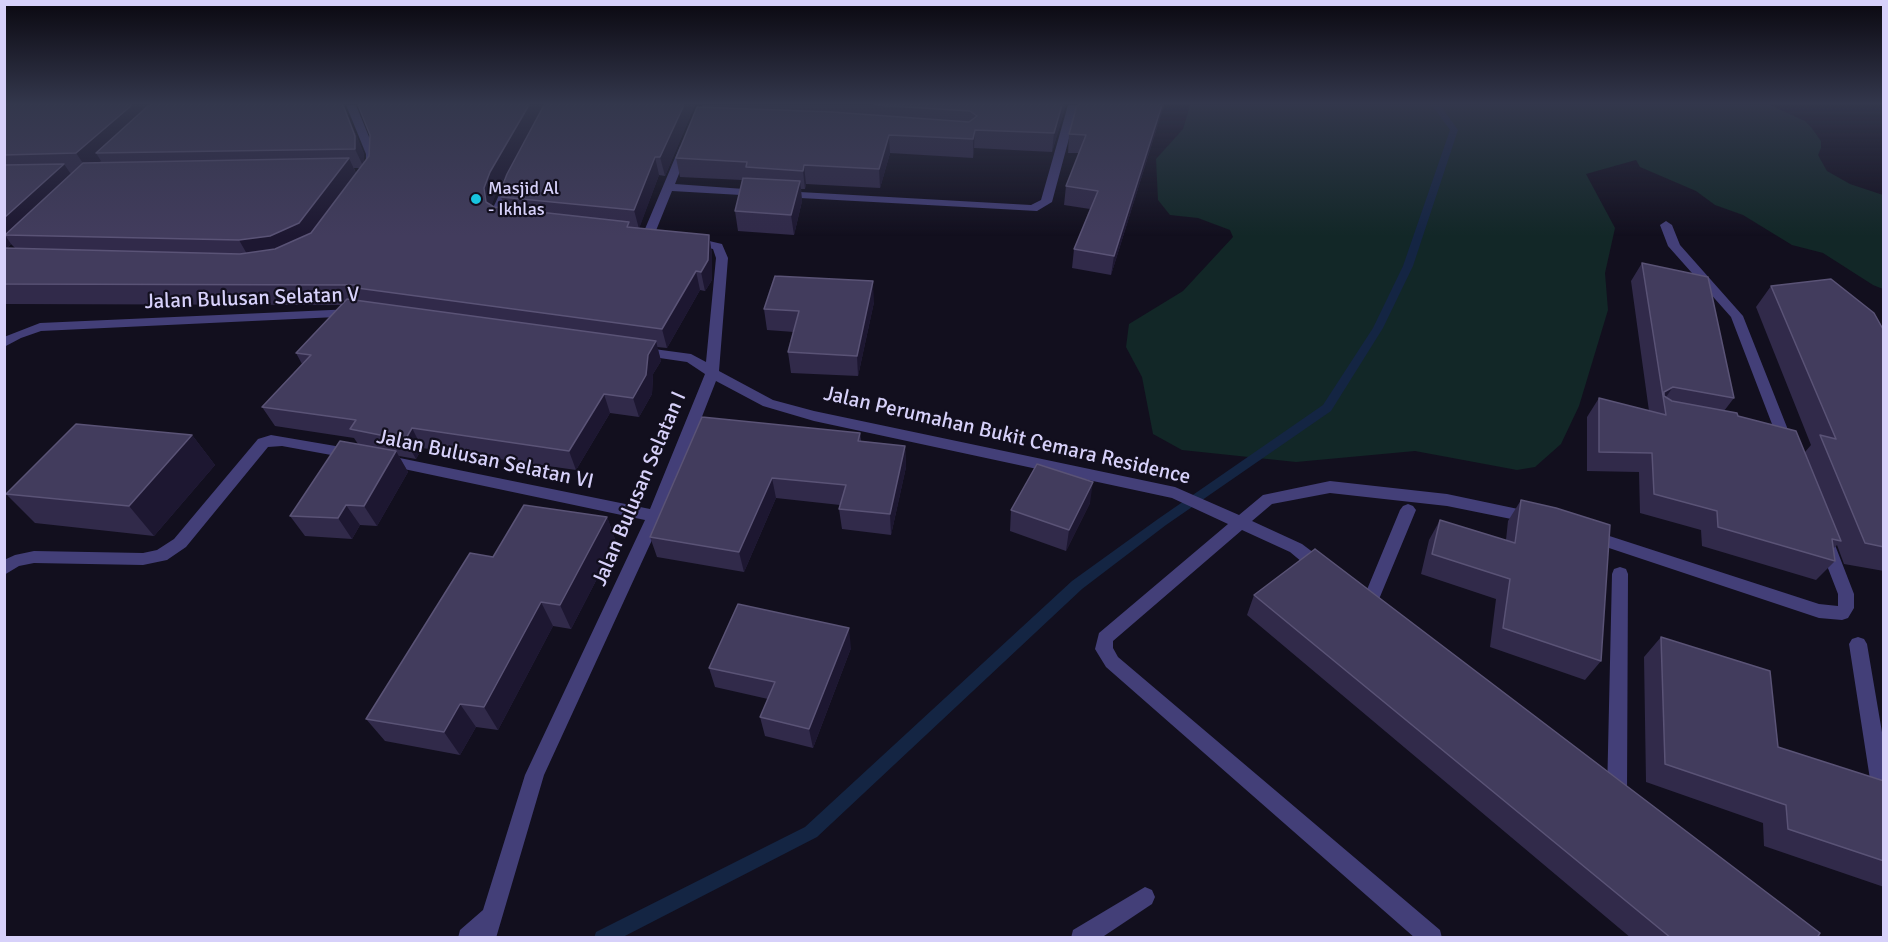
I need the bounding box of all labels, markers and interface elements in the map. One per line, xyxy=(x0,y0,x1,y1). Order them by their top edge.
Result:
place label: Masjid Al - Ikhlas xyxy=(488,178,559,220)
marker: Masjid Al - Ikhlas xyxy=(469,192,483,206)
street label: Jalan Bulusan Selatan V xyxy=(144,283,360,315)
street label: Jalan Perumahan Bukit Cemara Residence xyxy=(821,381,1193,491)
street label: Jalan Bulusan Selatan I xyxy=(588,388,692,590)
street label: Jalan Bulusan Selatan VI xyxy=(374,425,596,495)

